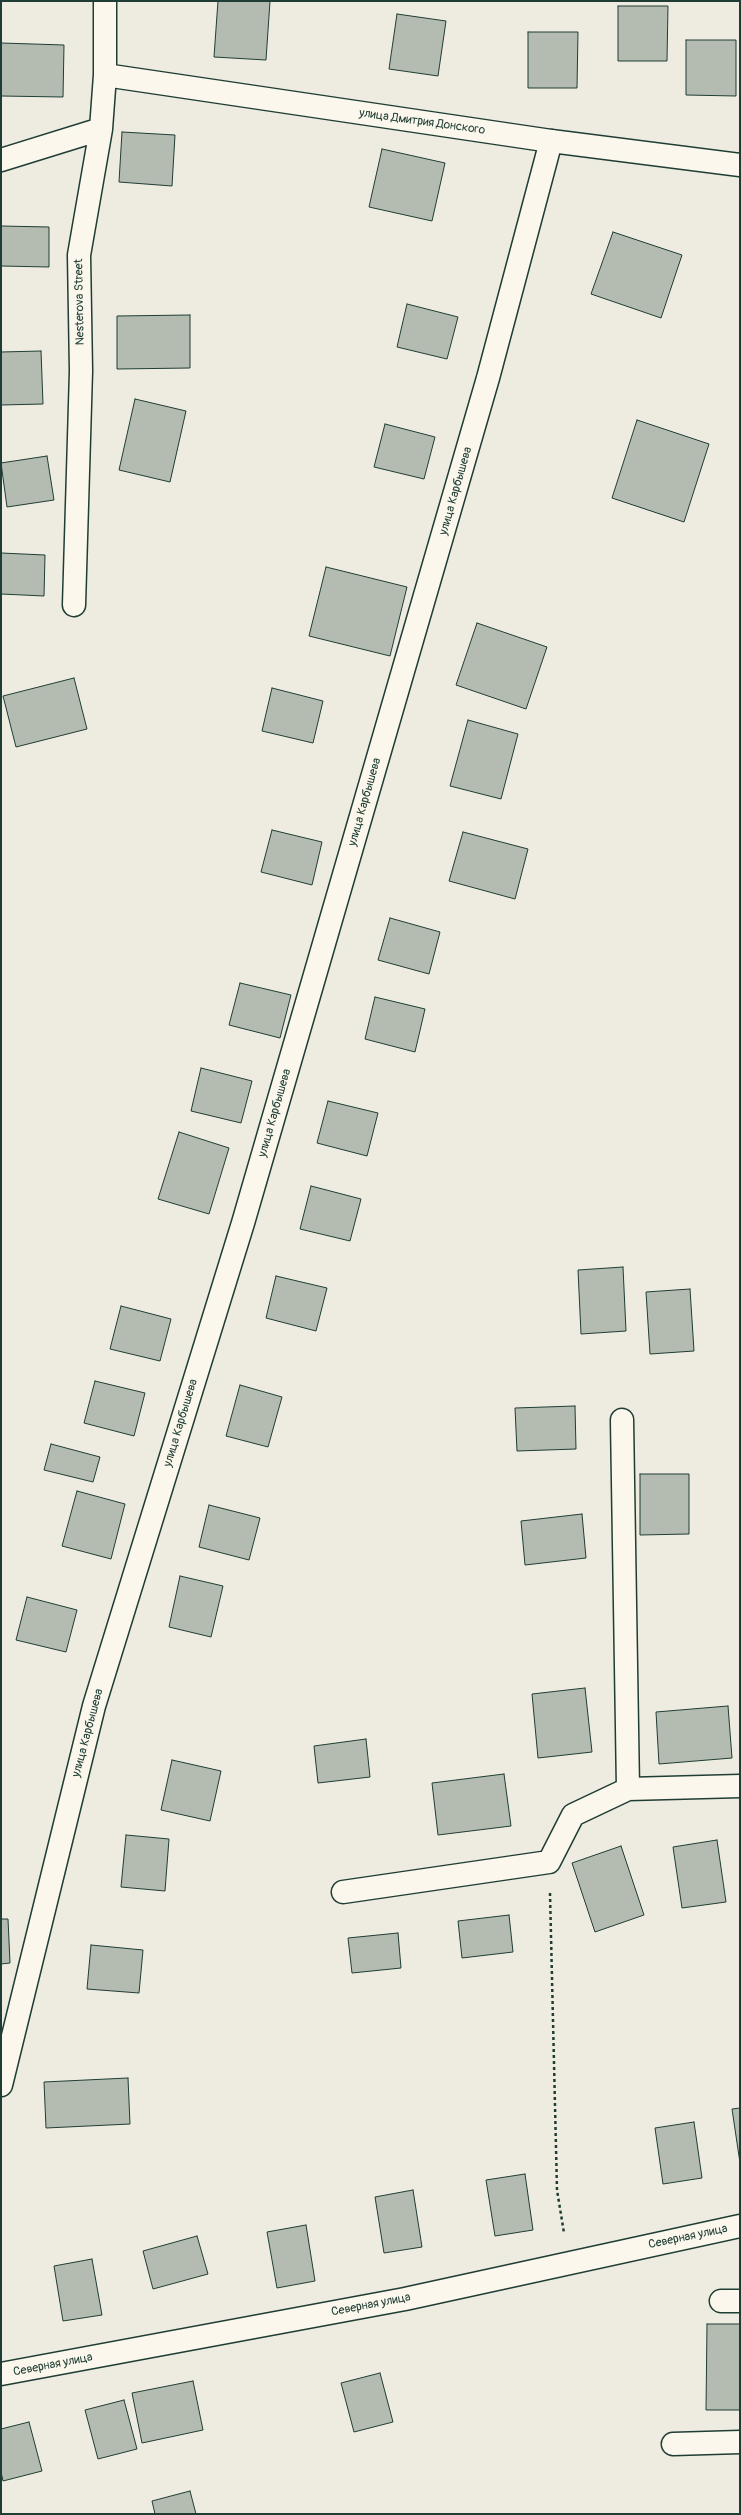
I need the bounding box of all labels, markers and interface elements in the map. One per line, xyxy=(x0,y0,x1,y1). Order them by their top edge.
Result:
street label: улица Дмитрия Донского xyxy=(358,106,486,138)
street label: Nesterova Street xyxy=(72,259,88,345)
street label: улица Карбышева xyxy=(437,445,475,537)
street label: улица Карбышева xyxy=(346,756,384,848)
street label: улица Карбышева xyxy=(256,1067,294,1159)
street label: улица Карбышева xyxy=(161,1377,201,1469)
street label: улица Карбышева xyxy=(69,1687,107,1779)
street label: Северная улица xyxy=(647,2222,729,2252)
street label: Северная улица xyxy=(330,2290,412,2320)
street label: Северная улица xyxy=(12,2350,94,2380)

